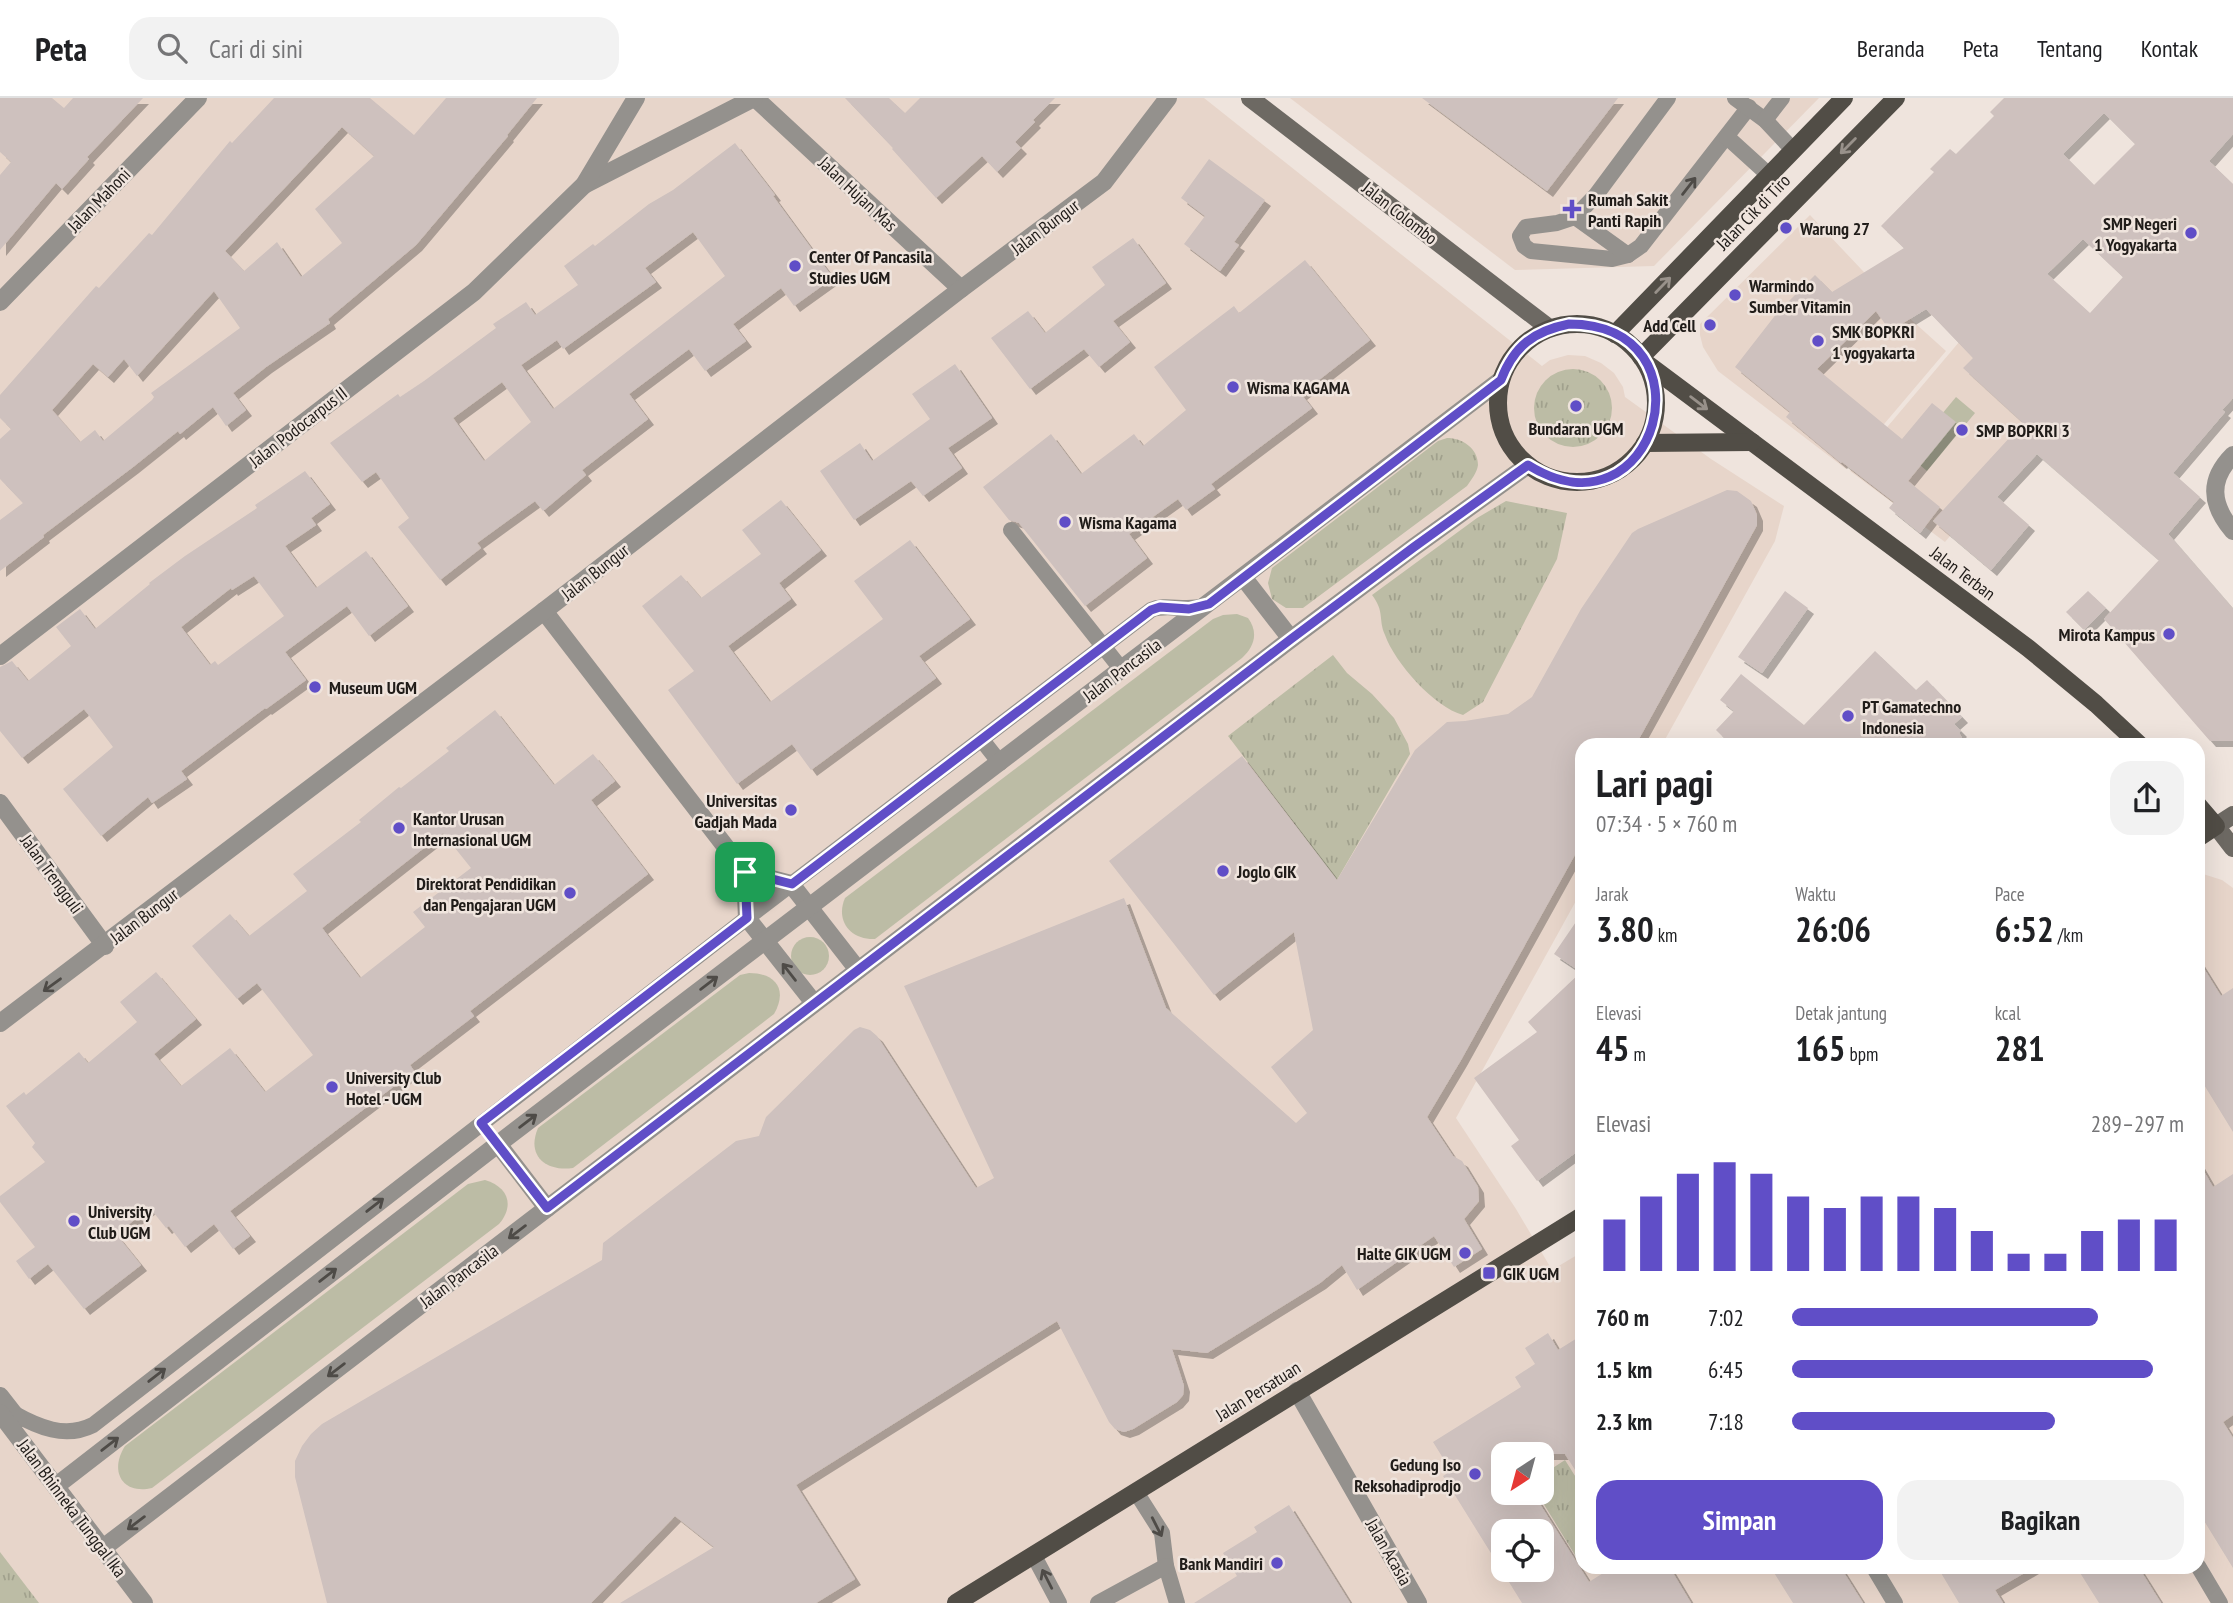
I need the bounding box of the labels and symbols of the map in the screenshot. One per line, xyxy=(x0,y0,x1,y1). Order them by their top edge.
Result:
one-way arrow xyxy=(1839,138,1856,155)
street label: Jalan Hujan Mas xyxy=(813,151,902,236)
street label: Jalan Mahoni xyxy=(62,163,135,238)
street label: Jalan Cik di Tiro xyxy=(1710,169,1795,256)
street label: Jalan Colombo xyxy=(1357,176,1442,250)
one-way arrow xyxy=(1681,177,1696,195)
place label: Rumah Sakit Panti Rapih xyxy=(1588,188,1669,232)
street label: Jalan Bungur xyxy=(1006,194,1084,261)
marker: Rumah Sakit Panti Rapih xyxy=(1562,199,1582,219)
place label: SMP Negeri 1 Yogyakarta xyxy=(2094,212,2177,256)
place label: Warung 27 xyxy=(1799,217,1870,240)
marker: Warung 27 xyxy=(1778,220,1794,236)
marker: SMP Negeri 1 Yogyakarta xyxy=(2183,225,2199,241)
place label: Center Of Pancasila Studies UGM xyxy=(809,245,932,289)
marker: Center Of Pancasila Studies UGM xyxy=(787,258,803,274)
place label: Warmindo Sumber Vitamin xyxy=(1748,274,1851,318)
one-way arrow xyxy=(1655,277,1672,294)
marker: Warmindo Sumber Vitamin xyxy=(1727,287,1743,303)
place label: Add Cell xyxy=(1642,314,1697,337)
marker: Add Cell xyxy=(1702,317,1718,333)
place label: SMK BOPKRI 1 yogyakarta xyxy=(1832,320,1915,364)
marker: SMK BOPKRI 1 yogyakarta xyxy=(1810,333,1826,349)
place label: Wisma KAGAMA xyxy=(1246,376,1351,399)
marker: Wisma KAGAMA xyxy=(1225,379,1241,395)
street label: Jalan Podocarpus II xyxy=(244,382,352,473)
one-way arrow xyxy=(1689,395,1708,410)
marker: Bundaran UGM xyxy=(1568,398,1584,414)
place label: Bundaran UGM xyxy=(1528,417,1624,440)
place label: SMP BOPKRI 3 xyxy=(1976,419,2070,442)
marker: SMP BOPKRI 3 xyxy=(1954,422,1970,438)
place label: Wisma Kagama xyxy=(1078,511,1177,534)
marker: Wisma Kagama xyxy=(1057,514,1073,530)
street label: Jalan Bungur xyxy=(556,538,633,606)
street label: Jalan Terban xyxy=(1925,540,2000,605)
place label: Mirota Kampus xyxy=(2059,623,2155,646)
marker: Mirota Kampus xyxy=(2161,626,2177,642)
street label: Jalan Pancasila xyxy=(1077,633,1166,708)
place label: Museum UGM xyxy=(329,676,417,699)
marker: Museum UGM xyxy=(307,679,323,695)
place label: PT Gamatechno Indonesia xyxy=(1862,695,1961,739)
marker: PT Gamatechno Indonesia xyxy=(1840,708,1856,724)
place label: Universitas Gadjah Mada xyxy=(694,789,777,833)
marker: Universitas Gadjah Mada xyxy=(783,802,799,818)
place label: Kantor Urusan Internasional UGM xyxy=(413,807,531,851)
marker: Kantor Urusan Internasional UGM xyxy=(391,820,407,836)
street label: Jalan Trengguli xyxy=(15,829,88,918)
pin xyxy=(715,842,775,902)
place label: Joglo GIK xyxy=(1236,860,1297,883)
marker: Joglo GIK xyxy=(1215,863,1231,879)
place label: Direktorat Pendidikan dan Pengajaran UGM xyxy=(416,872,556,916)
street label: Jalan Bungur xyxy=(105,883,183,950)
marker: Direktorat Pendidikan dan Pengajaran UGM xyxy=(562,885,578,901)
one-way arrow xyxy=(782,963,797,981)
one-way arrow xyxy=(699,976,717,991)
one-way arrow xyxy=(44,977,62,992)
place label: University Club Hotel - UGM xyxy=(346,1066,441,1110)
marker: University Club Hotel - UGM xyxy=(324,1079,340,1095)
one-way arrow xyxy=(518,1114,537,1129)
one-way arrow xyxy=(365,1198,384,1213)
place label: University Club UGM xyxy=(88,1200,153,1244)
marker: University Club UGM xyxy=(66,1213,82,1229)
one-way arrow xyxy=(508,1224,526,1239)
street label: Jalan Pancasila xyxy=(414,1239,503,1314)
place label: Halte GIK UGM xyxy=(1357,1242,1451,1265)
marker: Halte GIK UGM xyxy=(1457,1245,1473,1261)
place label: GIK UGM xyxy=(1503,1262,1559,1285)
marker: GIK UGM xyxy=(1481,1265,1497,1281)
one-way arrow xyxy=(319,1268,337,1283)
street label: Jalan Persatuan xyxy=(1210,1356,1305,1427)
one-way arrow xyxy=(327,1362,346,1377)
one-way arrow xyxy=(147,1368,165,1383)
street label: Jalan Bhinneka Tunggal Ika xyxy=(12,1434,131,1582)
one-way arrow xyxy=(100,1437,118,1452)
north arrow xyxy=(1491,1442,1554,1505)
place label: Gedung Iso Reksohadiprodjo xyxy=(1354,1453,1461,1497)
marker: Gedung Iso Reksohadiprodjo xyxy=(1467,1466,1483,1482)
street label: Jalan Acasia xyxy=(1360,1514,1417,1589)
one-way arrow xyxy=(127,1515,145,1530)
one-way arrow xyxy=(1150,1516,1164,1537)
place label: Bank Mandiri xyxy=(1179,1552,1263,1575)
marker: Bank Mandiri xyxy=(1269,1555,1285,1571)
one-way arrow xyxy=(1039,1569,1053,1590)

